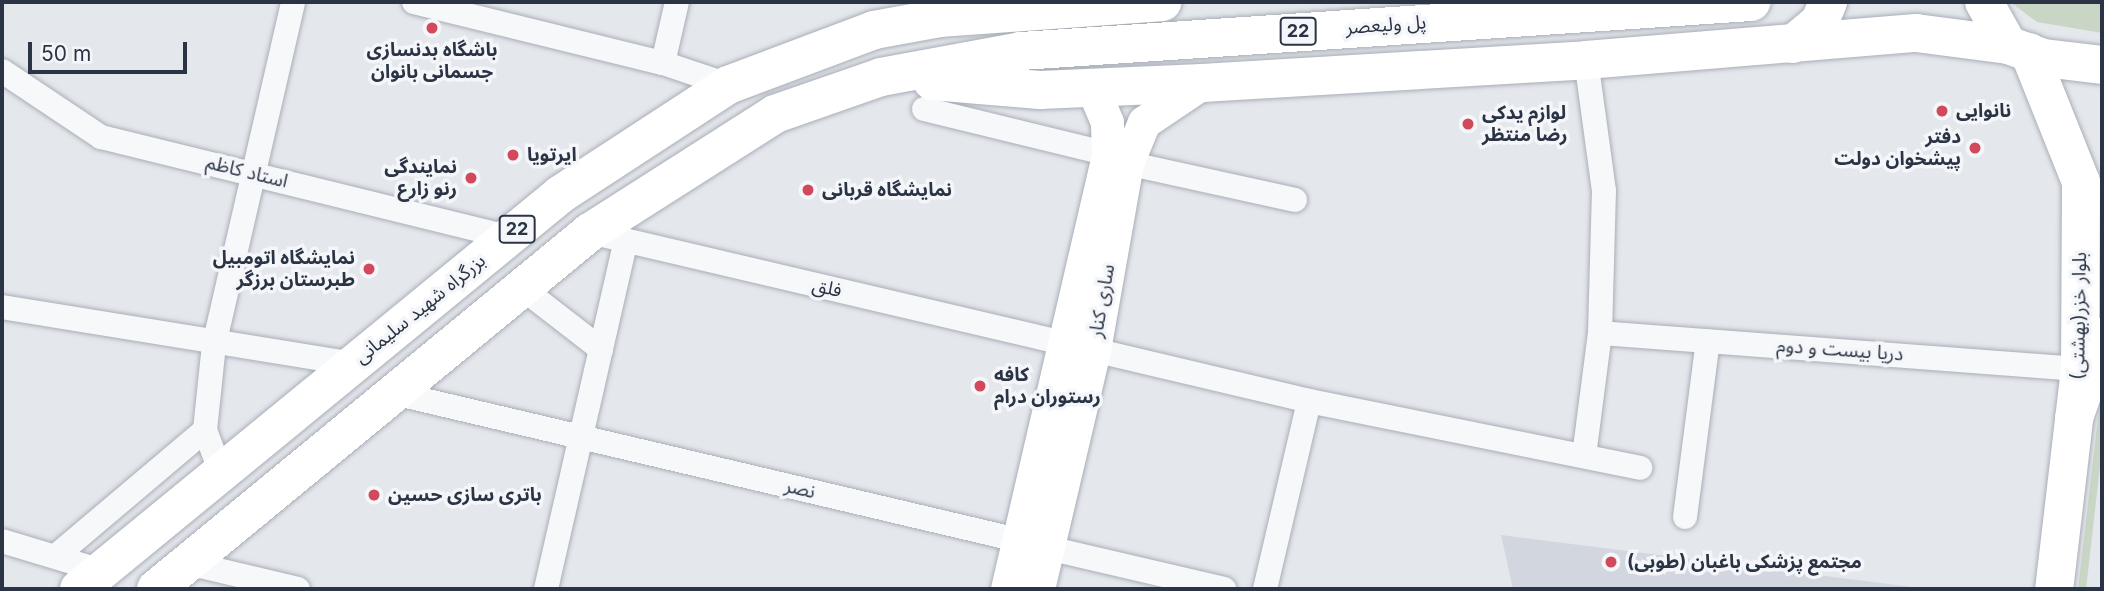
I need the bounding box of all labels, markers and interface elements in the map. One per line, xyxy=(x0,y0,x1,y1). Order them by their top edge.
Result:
street label: پل ولیعصر xyxy=(1345,11,1427,39)
road number: 22 xyxy=(1279,16,1317,46)
marker: باشگاه بدنسازی جسمانی بانوان xyxy=(424,20,440,36)
scale bar xyxy=(32,28,191,72)
place label: باشگاه بدنسازی جسمانی بانوان xyxy=(367,39,497,83)
text: 50 m xyxy=(41,41,91,66)
place label: نانوایی xyxy=(1956,100,2011,122)
place label: لوازم یدکی رضا منتظر xyxy=(1482,102,1567,146)
marker: نانوایی xyxy=(1934,103,1950,119)
marker: لوازم یدکی رضا منتظر xyxy=(1460,116,1476,132)
place label: دفتر پیشخوان دولت xyxy=(1834,126,1961,170)
marker: دفتر پیشخوان دولت xyxy=(1967,140,1983,156)
place label: ایرتویا xyxy=(527,144,577,166)
marker: ایرتویا xyxy=(505,147,521,163)
street label: استاد کاظم xyxy=(204,151,290,193)
place label: نمایندگی رنو زارع xyxy=(384,156,457,200)
marker: نمایندگی رنو زارع xyxy=(463,170,479,186)
place label: نمایشگاه قربانی xyxy=(822,179,952,201)
marker: نمایشگاه قربانی xyxy=(800,182,816,198)
road number: 22 xyxy=(498,214,536,244)
place label: نمایشگاه اتومبیل طبرستان برزگر xyxy=(213,247,355,291)
street label: بزرگراه شهید سلیمانی xyxy=(350,249,490,369)
street label: بلوار خزر(بهشتی) xyxy=(2066,252,2092,380)
marker: نمایشگاه اتومبیل طبرستان برزگر xyxy=(361,261,377,277)
street label: ساری کنار xyxy=(1084,263,1120,339)
street label: فلق xyxy=(810,274,844,302)
street label: دریا بیست و دوم xyxy=(1776,334,1904,366)
place label: کافه رستوران درام xyxy=(994,364,1101,408)
marker: کافه رستوران درام xyxy=(972,378,988,394)
street label: نصر xyxy=(782,474,818,504)
place label: باتری سازی حسین xyxy=(388,484,542,506)
marker: باتری سازی حسین xyxy=(366,487,382,503)
place label: مجتمع پزشکی باغبان (طوبی) xyxy=(1627,551,1862,573)
marker: مجتمع پزشکی باغبان (طوبی) xyxy=(1601,552,1621,572)

